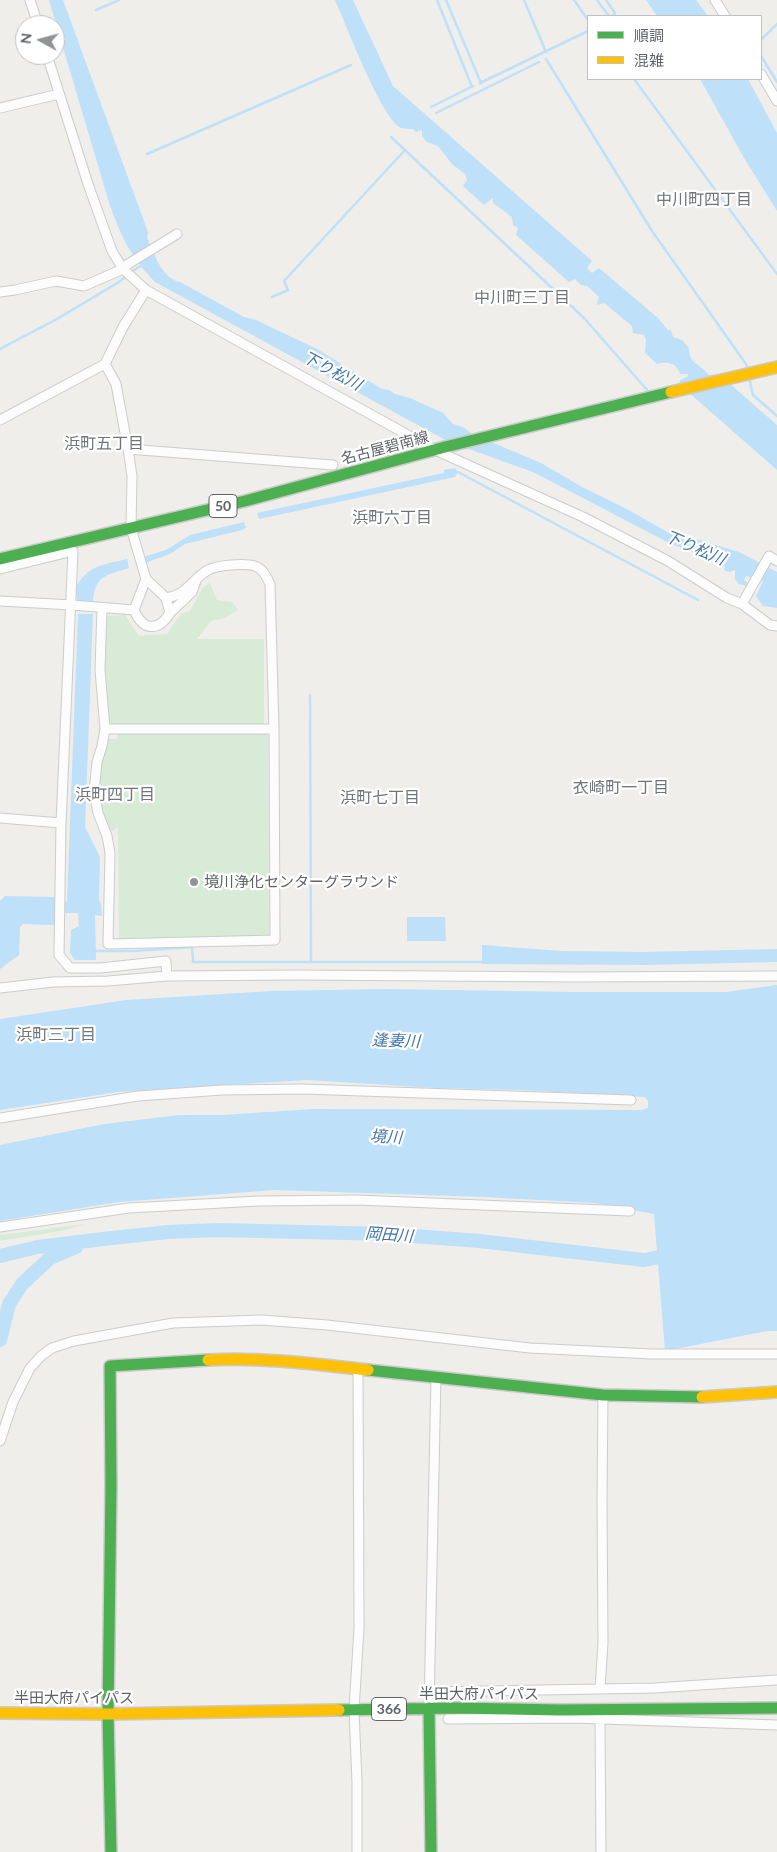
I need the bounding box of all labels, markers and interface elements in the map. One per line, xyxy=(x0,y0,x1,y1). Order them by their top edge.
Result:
north arrow xyxy=(15,15,65,65)
legend xyxy=(587,15,762,80)
text: 順調 xyxy=(634,26,664,44)
text: N xyxy=(17,32,35,45)
text: 混雑 xyxy=(634,51,664,69)
district label: 中川町四丁目 xyxy=(656,190,752,210)
district label: 中川町三丁目 xyxy=(474,288,570,308)
water label: 下り松川 xyxy=(299,348,365,394)
street label: 名古屋碧南線 xyxy=(339,428,431,468)
district label: 浜町五丁目 xyxy=(64,434,144,454)
road number: 50 xyxy=(209,494,237,518)
district label: 浜町六丁目 xyxy=(352,508,432,528)
water label: 下り松川 xyxy=(662,527,728,569)
district label: 衣崎町一丁目 xyxy=(573,778,669,798)
district label: 浜町四丁目 xyxy=(75,785,155,805)
district label: 浜町七丁目 xyxy=(340,788,420,808)
place label: 境川浄化センターグラウンド xyxy=(204,873,399,891)
marker: 境川浄化センターグラウンド xyxy=(188,876,200,888)
district label: 浜町三丁目 xyxy=(16,1025,96,1045)
water label: 逢妻川 xyxy=(372,1031,420,1051)
water label: 境川 xyxy=(370,1127,402,1147)
water label: 岡田川 xyxy=(364,1224,414,1246)
street label: 半田大府パイパス xyxy=(419,1685,539,1703)
street label: 半田大府パイパス xyxy=(14,1689,134,1707)
road number: 366 xyxy=(372,1698,406,1720)

